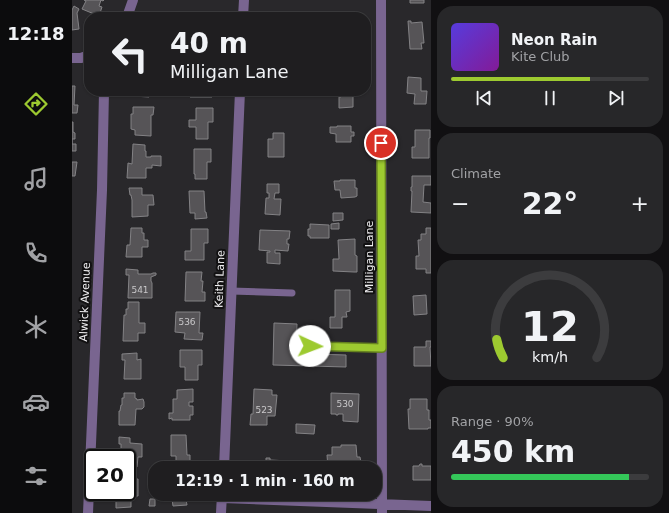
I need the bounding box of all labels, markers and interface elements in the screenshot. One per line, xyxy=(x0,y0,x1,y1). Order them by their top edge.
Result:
text: 12:18 xyxy=(7,23,65,44)
text: 40 m xyxy=(170,27,248,60)
icon: left xyxy=(104,28,156,80)
text: Neon Rain xyxy=(511,31,597,49)
text: Kite Club xyxy=(511,49,570,64)
text: Milligan Lane xyxy=(170,61,289,82)
icon: previous xyxy=(473,87,495,109)
icon: pause xyxy=(539,87,561,109)
icon: next xyxy=(605,87,627,109)
icon: directions xyxy=(22,90,50,118)
pin xyxy=(364,126,398,160)
icon: arrive xyxy=(370,132,392,154)
icon: music xyxy=(22,165,50,193)
text: Climate xyxy=(451,166,501,181)
text: 22° xyxy=(522,186,578,221)
text: − xyxy=(451,191,469,216)
text: + xyxy=(631,191,649,216)
street label: Milligan Lane xyxy=(363,221,376,293)
icon: phone xyxy=(22,239,50,267)
street label: Keith Lane xyxy=(212,250,228,308)
street label: Alwick Avenue xyxy=(77,262,93,342)
house number: 541 xyxy=(131,285,149,295)
text: 12 xyxy=(521,302,579,351)
icon: climate xyxy=(22,313,50,341)
house number: 536 xyxy=(178,317,196,327)
position arrow xyxy=(289,325,331,367)
text: km/h xyxy=(532,348,568,364)
icon: car xyxy=(22,388,50,416)
house number: 530 xyxy=(336,399,354,409)
house number: 523 xyxy=(255,405,273,415)
text: Range · 90% xyxy=(451,414,534,429)
text: 450 km xyxy=(451,434,575,469)
speed limit sign: 20 xyxy=(84,449,136,501)
icon: filters xyxy=(22,462,50,490)
text: 12:19 · 1 min · 160 m xyxy=(175,472,355,490)

